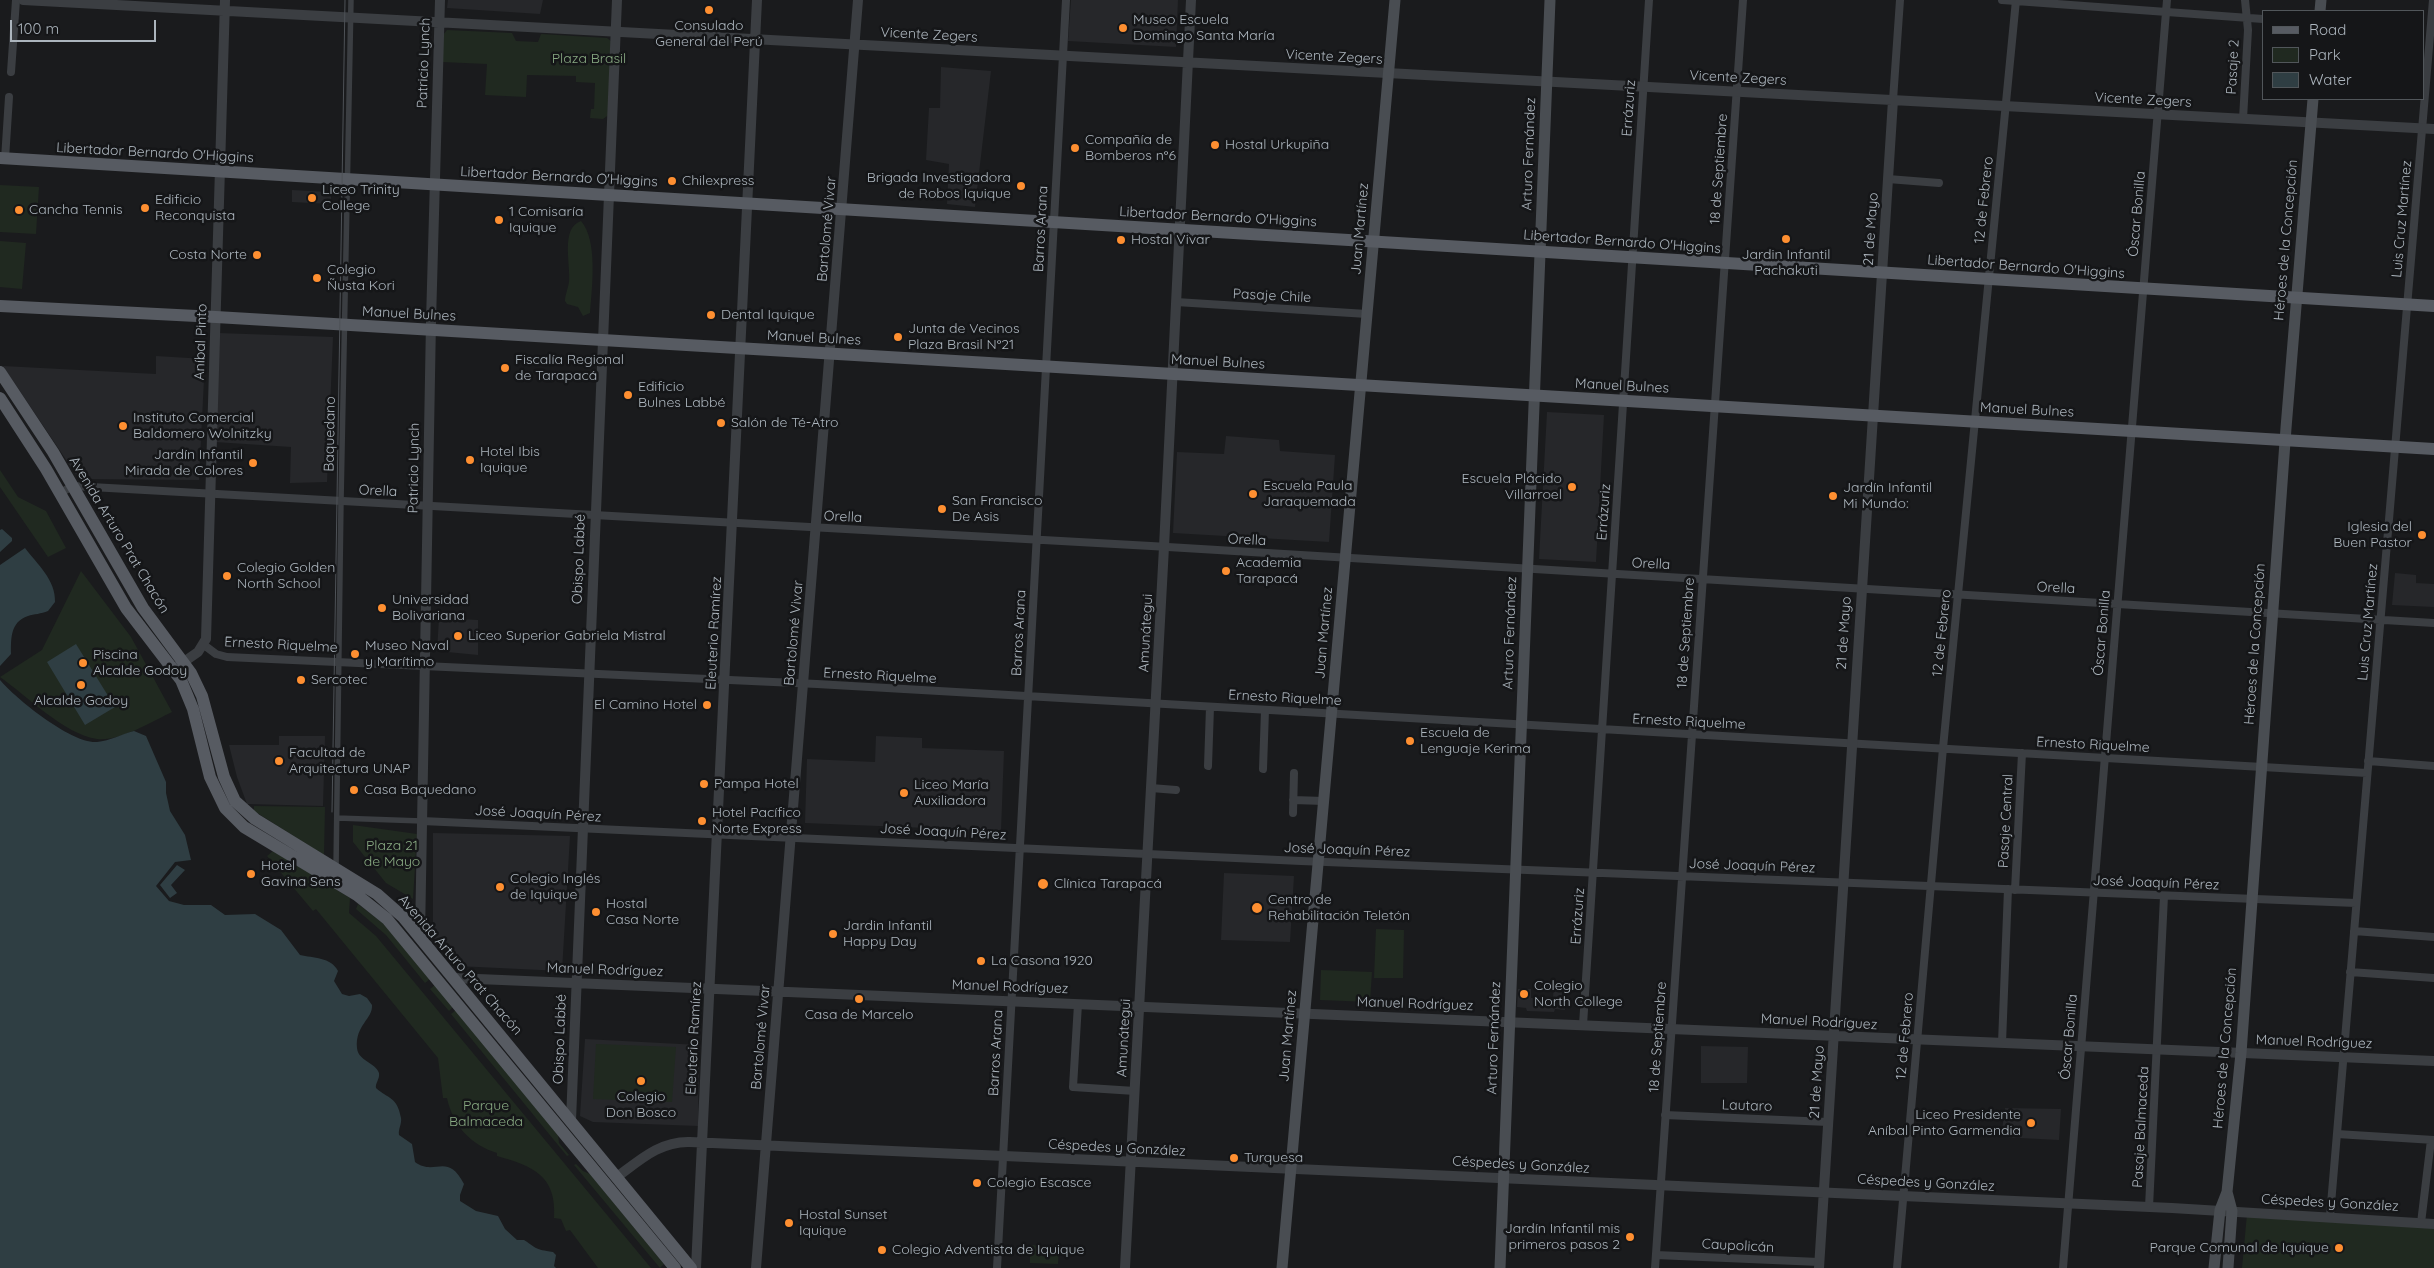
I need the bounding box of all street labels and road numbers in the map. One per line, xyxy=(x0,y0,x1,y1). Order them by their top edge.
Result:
street label: Patricio Lynch xyxy=(414,17,434,109)
street label: Vicente Zegers xyxy=(880,24,978,46)
street label: Pasaje 2 xyxy=(2223,39,2243,95)
street label: Vicente Zegers xyxy=(1285,46,1383,68)
street label: Vicente Zegers xyxy=(1689,67,1787,89)
street label: Errázuriz xyxy=(1619,79,1639,137)
street label: Vicente Zegers xyxy=(2094,89,2192,111)
street label: Arturo Fernández xyxy=(1519,97,1539,211)
street label: 18 de Septiembre xyxy=(1707,113,1731,225)
street label: Libertador Bernardo O'Higgins xyxy=(56,139,254,167)
street label: 12 de Febrero xyxy=(1971,156,1997,244)
street label: Héroes de la Concepción xyxy=(2271,159,2301,321)
street label: Luis Cruz Martínez xyxy=(2389,160,2415,278)
street label: Libertador Bernardo O'Higgins xyxy=(460,163,658,191)
street label: Óscar Bonilla xyxy=(2125,171,2149,257)
street label: Bartolomé Vivar xyxy=(814,176,840,282)
street label: Juan Martínez xyxy=(1348,182,1372,276)
street label: Barros Arana xyxy=(1030,185,1052,273)
street label: 21 de Mayo xyxy=(1860,192,1882,266)
street label: Libertador Bernardo O'Higgins xyxy=(1119,203,1317,231)
street label: Libertador Bernardo O'Higgins xyxy=(1523,227,1721,257)
street label: Libertador Bernardo O'Higgins xyxy=(1927,252,2125,282)
street label: Pasaje Chile xyxy=(1232,286,1312,306)
street label: Aníbal Pinto xyxy=(191,303,211,381)
street label: Manuel Bulnes xyxy=(362,303,456,325)
street label: Manuel Bulnes xyxy=(767,327,861,349)
street label: Manuel Bulnes xyxy=(1171,351,1265,373)
street label: Manuel Bulnes xyxy=(1575,375,1669,397)
street label: Baquedano xyxy=(321,396,339,472)
street label: Manuel Bulnes xyxy=(1980,399,2074,421)
street label: Patricio Lynch xyxy=(405,422,423,514)
street label: Avenida Arturo Prat Chacón xyxy=(65,453,173,617)
street label: Orella xyxy=(358,482,398,500)
street label: Errázuriz xyxy=(1594,483,1614,541)
street label: Orella xyxy=(823,508,863,526)
street label: Obispo Labbé xyxy=(569,514,589,604)
street label: Orella xyxy=(1227,531,1267,549)
street label: Orella xyxy=(1631,555,1671,573)
street label: Héroes de la Concepción xyxy=(2241,563,2269,725)
street label: Luis Cruz Martínez xyxy=(2355,563,2381,681)
street label: Eleuterio Ramírez xyxy=(703,576,725,690)
street label: Arturo Fernández xyxy=(1500,576,1520,690)
street label: 18 de Septiembre xyxy=(1674,577,1698,689)
street label: Orella xyxy=(2036,579,2076,597)
street label: Bartolomé Vivar xyxy=(781,580,807,686)
street label: Juan Martínez xyxy=(1312,586,1336,680)
street label: Barros Arana xyxy=(1008,589,1030,677)
street label: 12 de Febrero xyxy=(1929,589,1955,677)
street label: Óscar Bonilla xyxy=(2090,590,2114,676)
street label: Amunátegui xyxy=(1136,593,1156,673)
street label: 21 de Mayo xyxy=(1833,596,1855,670)
street label: Ernesto Riquelme xyxy=(224,634,338,656)
street label: Ernesto Riquelme xyxy=(823,665,937,687)
street label: Ernesto Riquelme xyxy=(1228,687,1342,709)
street label: Ernesto Riquelme xyxy=(1632,711,1746,733)
street label: Ernesto Riquelme xyxy=(2036,734,2150,756)
street label: Pasaje Central xyxy=(1995,774,2017,868)
street label: José Joaquín Pérez xyxy=(474,802,602,826)
street label: José Joaquín Pérez xyxy=(879,820,1007,844)
street label: José Joaquín Pérez xyxy=(1283,839,1411,861)
street label: José Joaquín Pérez xyxy=(1688,855,1816,877)
street label: José Joaquín Pérez xyxy=(2092,872,2220,894)
street label: Errázuriz xyxy=(1568,887,1588,945)
street label: Avenida Arturo Prat Chacón xyxy=(395,891,525,1039)
street label: Manuel Rodríguez xyxy=(546,960,664,980)
street label: Héroes de la Concepción xyxy=(2210,967,2240,1129)
street label: Manuel Rodríguez xyxy=(951,977,1069,997)
street label: Eleuterio Ramírez xyxy=(683,981,705,1095)
street label: Arturo Fernández xyxy=(1484,981,1504,1095)
street label: 18 de Septiembre xyxy=(1646,981,1670,1093)
street label: Bartolomé Vivar xyxy=(748,984,774,1090)
street label: Juan Martínez xyxy=(1276,989,1300,1083)
street label: 12 de Febrero xyxy=(1893,992,1917,1080)
street label: Obispo Labbé xyxy=(550,994,570,1084)
street label: Manuel Rodríguez xyxy=(1356,994,1474,1014)
street label: Óscar Bonilla xyxy=(2057,994,2081,1080)
street label: Amunátegui xyxy=(1114,998,1134,1078)
street label: Barros Arana xyxy=(985,1009,1007,1097)
street label: Manuel Rodríguez xyxy=(1760,1011,1878,1033)
street label: Manuel Rodríguez xyxy=(2255,1032,2373,1052)
street label: 21 de Mayo xyxy=(1806,1045,1828,1119)
street label: Pasaje Balmaceda xyxy=(2129,1066,2153,1188)
street label: Lautaro xyxy=(1721,1097,1773,1115)
street label: Céspedes y González xyxy=(1048,1136,1186,1160)
street label: Céspedes y González xyxy=(1452,1153,1590,1177)
street label: Céspedes y González xyxy=(1857,1171,1995,1195)
street label: Céspedes y González xyxy=(2261,1191,2399,1215)
street label: Caupolicán xyxy=(1701,1236,1775,1256)

